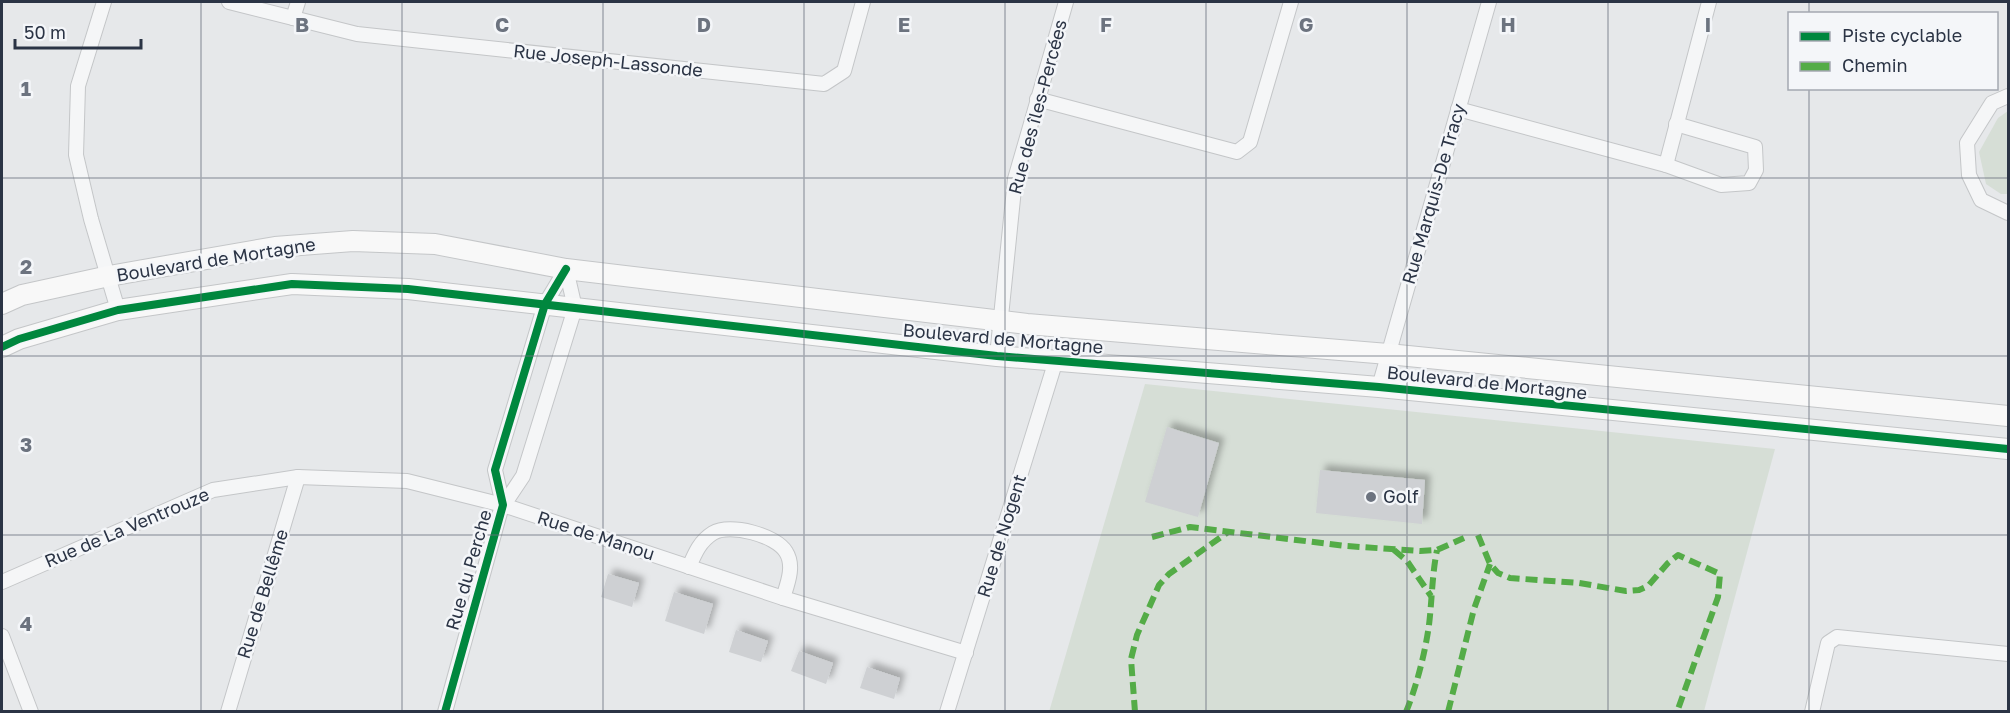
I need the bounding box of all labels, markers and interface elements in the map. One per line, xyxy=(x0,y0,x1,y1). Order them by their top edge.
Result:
scale bar xyxy=(15,12,141,50)
text: B xyxy=(295,12,309,36)
text: C xyxy=(495,12,509,36)
text: D xyxy=(697,12,711,36)
text: E xyxy=(898,12,910,36)
text: F xyxy=(1100,12,1112,36)
text: G xyxy=(1299,12,1313,36)
text: H xyxy=(1500,12,1516,36)
text: I xyxy=(1705,12,1711,36)
legend xyxy=(1788,12,1998,90)
street label: Rue des îles-Percées xyxy=(1003,17,1071,197)
text: 50 m xyxy=(24,21,66,43)
text: Piste cyclable xyxy=(1842,24,1962,46)
street label: Rue Joseph-Lassonde xyxy=(512,39,704,81)
text: Chemin xyxy=(1842,54,1908,76)
text: 1 xyxy=(21,76,31,100)
street label: Rue Marquis-De Tracy xyxy=(1397,101,1469,287)
street label: Boulevard de Mortagne xyxy=(115,232,317,286)
text: 2 xyxy=(20,254,32,278)
street label: Boulevard de Mortagne xyxy=(902,318,1104,358)
street label: Boulevard de Mortagne xyxy=(1386,361,1588,403)
text: 3 xyxy=(20,432,32,456)
street label: Rue de Nogent xyxy=(972,471,1030,600)
street label: Rue de La Ventrouze xyxy=(41,482,212,572)
place label: Golf xyxy=(1383,485,1419,507)
marker: Golf xyxy=(1364,490,1378,504)
street label: Rue de Manou xyxy=(535,506,658,564)
street label: Rue du Perche xyxy=(440,507,496,633)
street label: Rue de Bellême xyxy=(232,526,292,661)
text: 4 xyxy=(20,611,32,635)

